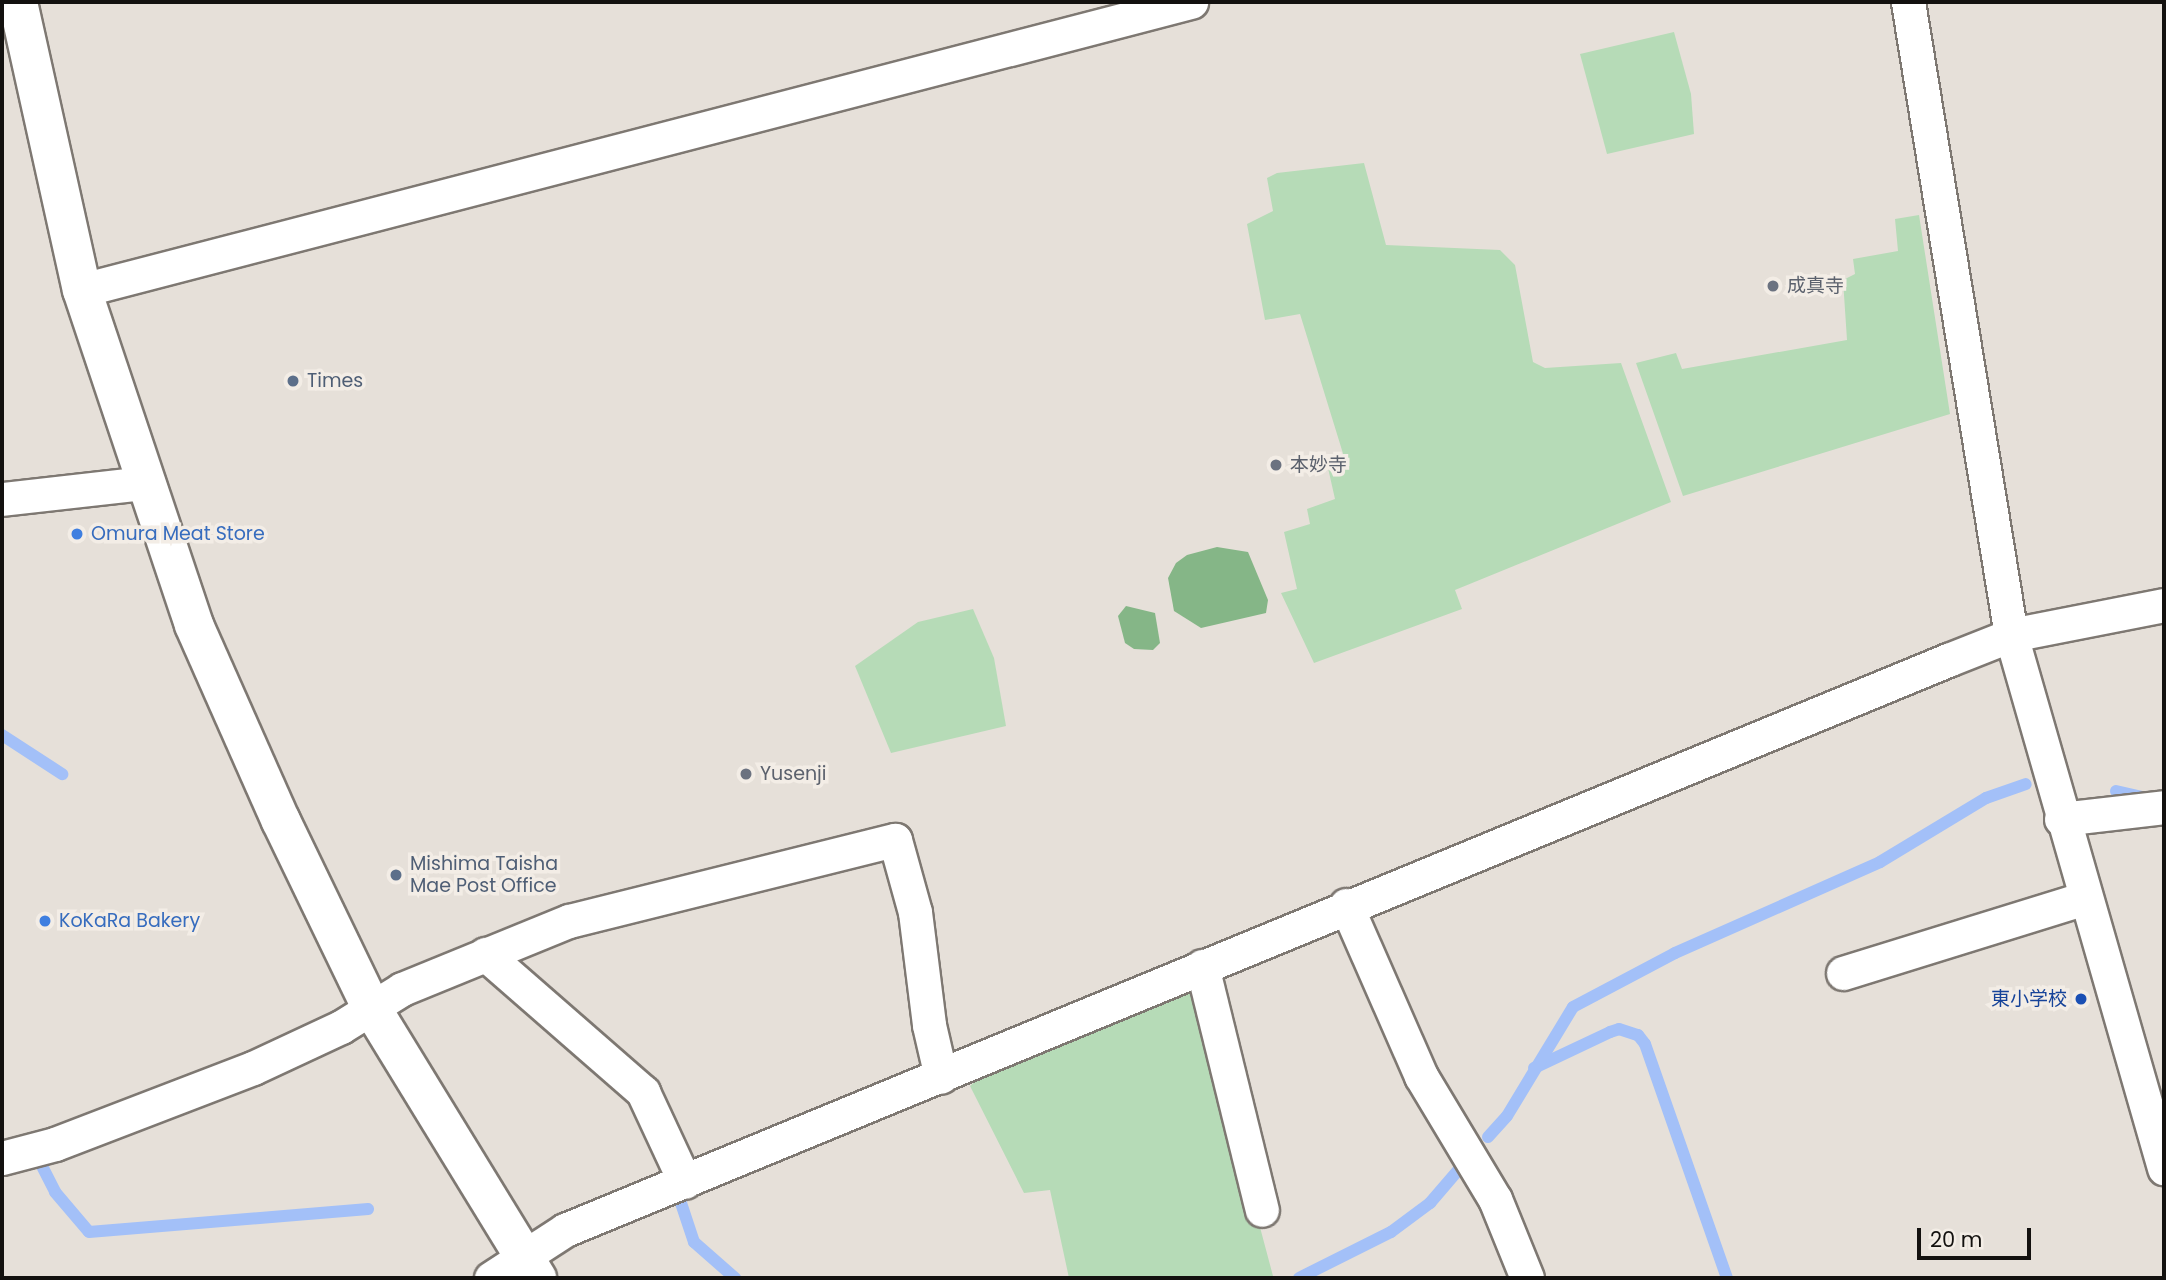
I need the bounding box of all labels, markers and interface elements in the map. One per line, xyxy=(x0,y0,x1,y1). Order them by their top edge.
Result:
place label: 成真寺 xyxy=(1787,275,1844,297)
marker: 成真寺 xyxy=(1765,278,1781,294)
place label: Times xyxy=(307,370,363,392)
marker: Times xyxy=(285,373,301,389)
place label: 本妙寺 xyxy=(1290,454,1347,476)
marker: 本妙寺 xyxy=(1268,457,1284,473)
place label: Omura Meat Store xyxy=(91,523,265,545)
marker: Omura Meat Store xyxy=(69,526,85,542)
place label: Yusenji xyxy=(760,763,826,785)
marker: Yusenji xyxy=(738,766,754,782)
place label: Mishima Taisha Mae Post Office xyxy=(410,853,558,897)
marker: Mishima Taisha Mae Post Office xyxy=(388,867,404,883)
place label: KoKaRa Bakery xyxy=(59,910,200,932)
marker: KoKaRa Bakery xyxy=(37,913,53,929)
place label: 東小学校 xyxy=(1991,988,2067,1010)
marker: 東小学校 xyxy=(2073,991,2089,1007)
scale bar xyxy=(1921,1214,2035,1258)
text: 20 m xyxy=(1930,1225,1983,1254)

